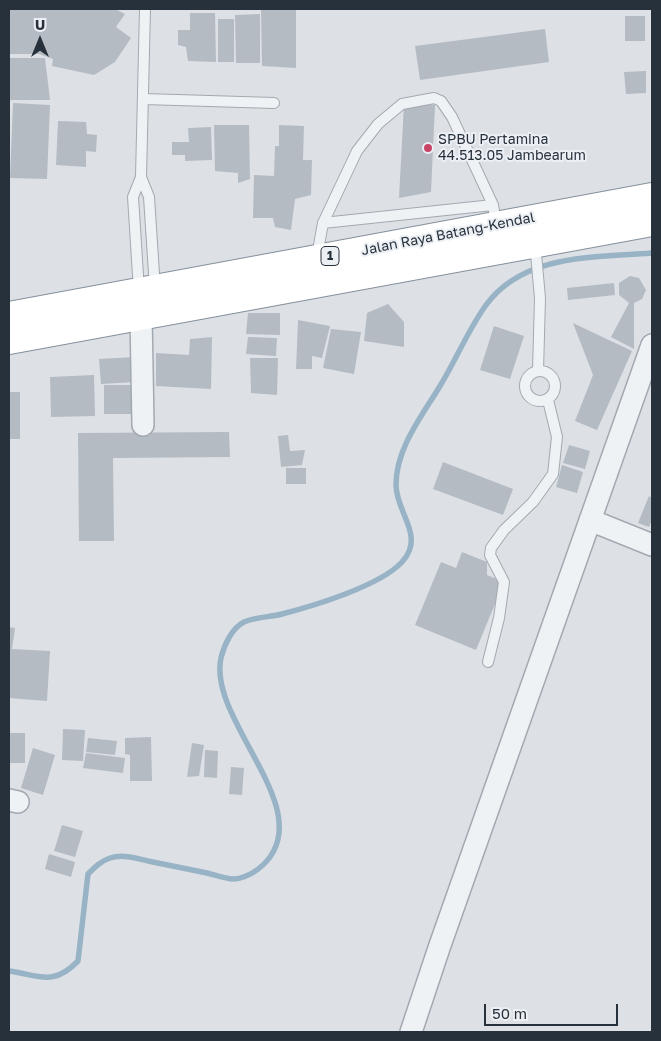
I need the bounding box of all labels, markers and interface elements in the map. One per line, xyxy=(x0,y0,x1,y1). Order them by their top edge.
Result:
north arrow xyxy=(15,15,65,65)
text: U xyxy=(35,16,45,33)
place label: SPBU Pertamina 44.513.05 Jambearum xyxy=(438,132,586,164)
marker: SPBU Pertamina 44.513.05 Jambearum xyxy=(422,142,434,154)
street label: Jalan Raya Batang-Kendal xyxy=(360,209,536,259)
road number: 1 xyxy=(321,247,339,266)
scale bar xyxy=(486,994,620,1026)
text: 50 m xyxy=(492,1004,527,1022)

